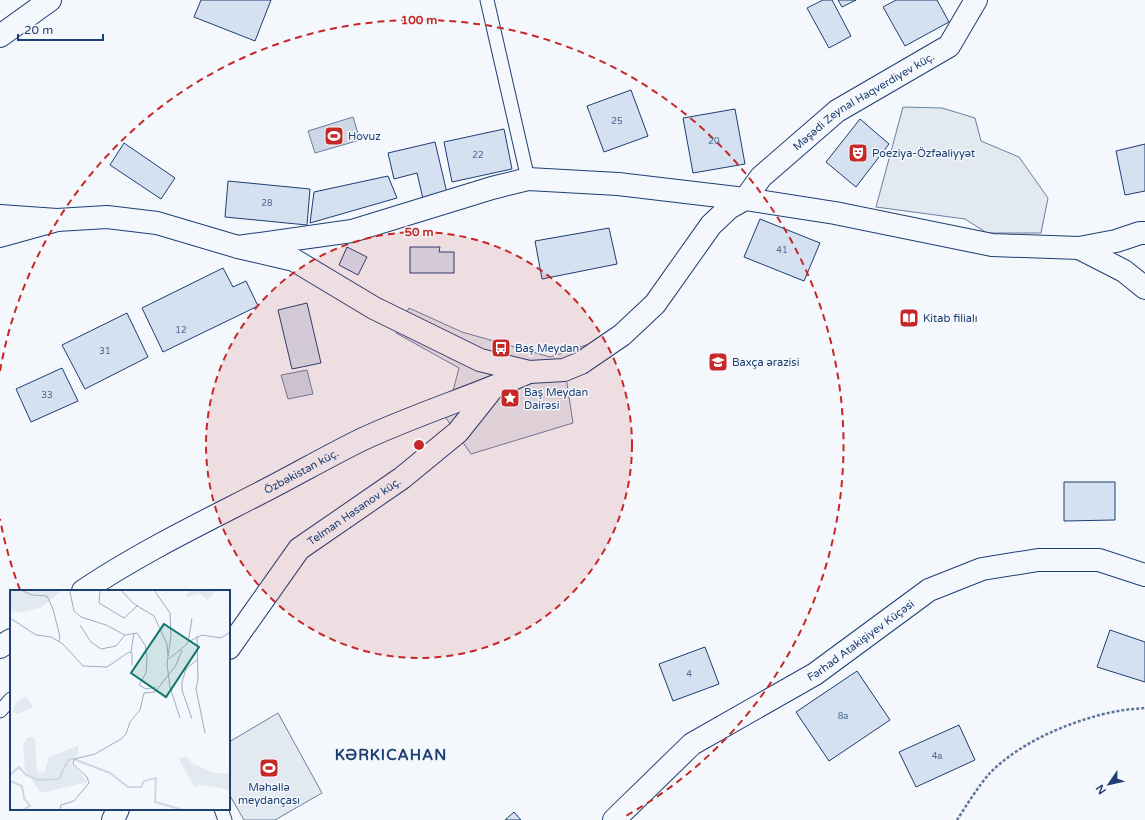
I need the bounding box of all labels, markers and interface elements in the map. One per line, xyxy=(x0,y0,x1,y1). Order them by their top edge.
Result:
text: 100 m xyxy=(401,13,437,27)
scale bar xyxy=(18,16,103,42)
text: 20 m xyxy=(24,23,53,37)
street label: Məşədi Zeynal Haqverdiyev küç. xyxy=(790,50,937,153)
house number: 25 xyxy=(611,116,623,127)
sports icon: Hovuz xyxy=(323,125,345,147)
place label: Hovuz xyxy=(348,130,381,143)
house number: 20 xyxy=(708,136,720,147)
theatre icon: Poeziya-Özfəaliyyət xyxy=(847,142,869,164)
place label: Poeziya-Özfəaliyyət xyxy=(872,147,975,160)
house number: 22 xyxy=(472,150,484,161)
house number: 28 xyxy=(261,198,273,209)
text: 50 m xyxy=(404,225,434,239)
house number: 41 xyxy=(776,245,788,256)
library icon: Kitab filialı xyxy=(898,307,920,329)
place label: Kitab filialı xyxy=(923,312,977,325)
house number: 12 xyxy=(175,325,187,336)
bus stop icon: Baş Meydan xyxy=(490,337,512,359)
place label: Baş Meydan xyxy=(515,342,579,355)
house number: 31 xyxy=(99,346,111,357)
school or university icon: Baxça ərazisi xyxy=(707,351,729,373)
place label: Baxça ərazisi xyxy=(732,356,799,369)
place label: Baş Meydan Dairəsi xyxy=(524,386,588,412)
place icon: Baş Meydan Dairəsi xyxy=(499,387,521,409)
house number: 33 xyxy=(41,390,53,401)
centre of rings xyxy=(412,438,426,452)
street label: Özbəkistan küç. xyxy=(262,446,341,497)
street label: Telman Həsənov küç. xyxy=(305,475,403,548)
inset map xyxy=(10,590,230,810)
street label: Fərhad Atakişiyev Küçəsi xyxy=(805,597,917,684)
house number: 4 xyxy=(686,669,692,680)
house number: 8a xyxy=(838,711,848,722)
district label: KƏRKICAHAN xyxy=(335,746,447,764)
house number: 4а xyxy=(932,751,942,762)
sports icon: Məhəllə meydançası xyxy=(258,757,280,779)
north arrow xyxy=(1089,764,1129,804)
place label: Məhəllə meydançası xyxy=(238,781,300,807)
text: N xyxy=(1093,782,1109,797)

